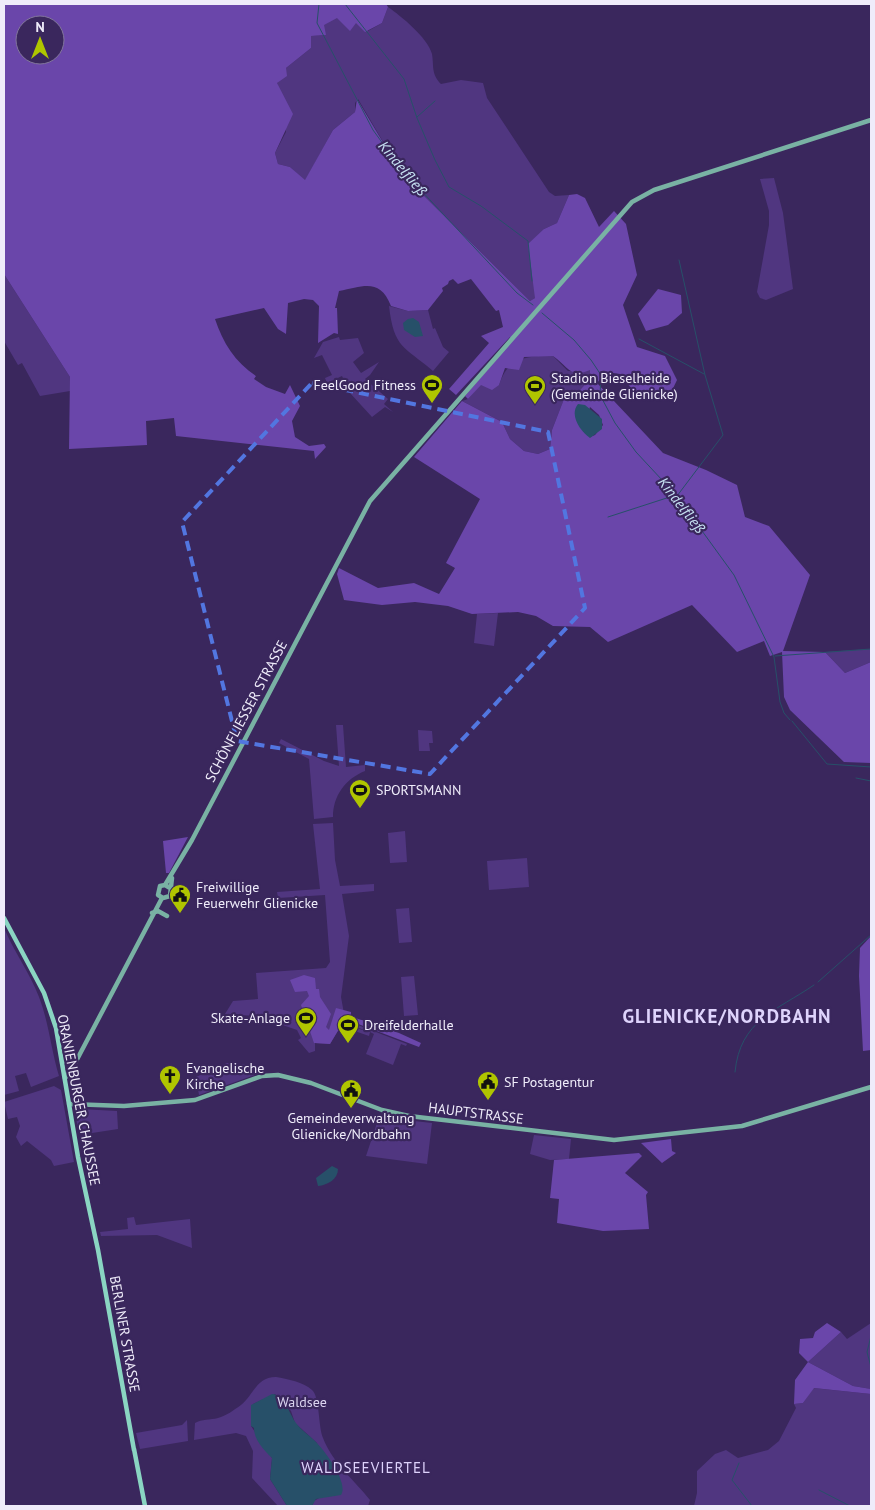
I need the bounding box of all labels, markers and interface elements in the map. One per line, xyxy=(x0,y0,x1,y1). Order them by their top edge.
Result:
north arrow xyxy=(15,15,65,65)
text: N xyxy=(35,18,45,36)
water label: Kindelfließ xyxy=(374,137,432,200)
place label: Stadion Bieselheide (Gemeinde Glienicke) xyxy=(551,369,678,403)
sports icon: FeelGood Fitness xyxy=(420,373,444,404)
sports icon: Stadion Bieselheide (Gemeinde Glienicke) xyxy=(523,374,547,405)
place label: FeelGood Fitness xyxy=(313,376,416,394)
water label: Kindelfließ xyxy=(654,473,710,537)
street label: SCHÖNFLIESSER STRASSE xyxy=(201,637,291,785)
sports icon: SPORTSMANN xyxy=(348,778,372,809)
place label: SPORTSMANN xyxy=(376,781,461,799)
place label: Freiwillige Feuerwehr Glienicke xyxy=(196,878,318,912)
public building icon: Freiwillige Feuerwehr Glienicke xyxy=(168,883,192,914)
district label: GLIENICKE/NORDBAHN xyxy=(622,1004,832,1028)
sports icon: Skate-Anlage xyxy=(294,1006,318,1037)
place label: Skate-Anlage xyxy=(211,1009,290,1027)
street label: ORANIENBURGER CHAUSSEE xyxy=(54,1013,104,1187)
sports icon: Dreifelderhalle xyxy=(336,1013,360,1044)
place label: Dreifelderhalle xyxy=(364,1016,454,1034)
place label: Evangelische Kirche xyxy=(186,1059,264,1093)
church icon: Evangelische Kirche xyxy=(158,1064,182,1095)
public building icon: SF Postagentur xyxy=(476,1070,500,1101)
place label: SF Postagentur xyxy=(504,1073,594,1091)
public building icon: Gemeindeverwaltung Glienicke/Nordbahn xyxy=(339,1078,363,1109)
street label: HAUPTSTRASSE xyxy=(427,1098,525,1128)
place label: Gemeindeverwaltung Glienicke/Nordbahn xyxy=(287,1109,415,1143)
street label: BERLINER STRASSE xyxy=(106,1274,144,1394)
park label: Waldsee xyxy=(277,1393,327,1411)
district label: WALDSEEVIERTEL xyxy=(301,1458,431,1477)

